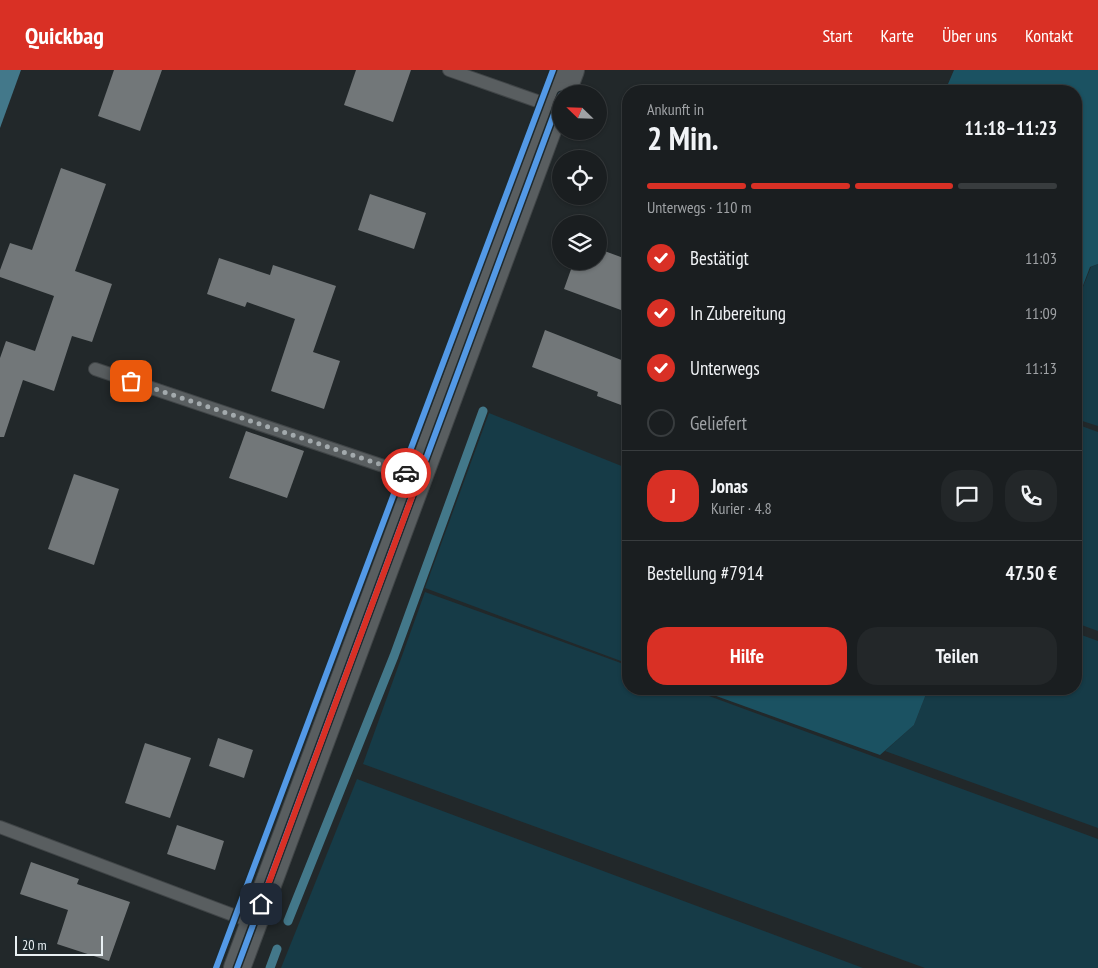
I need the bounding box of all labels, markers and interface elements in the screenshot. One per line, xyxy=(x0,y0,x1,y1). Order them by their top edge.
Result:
text: Quickbag xyxy=(25,20,104,51)
text: Start xyxy=(822,24,853,47)
text: Karte xyxy=(881,24,914,47)
text: Über uns xyxy=(942,24,997,47)
text: Kontakt xyxy=(1025,24,1073,47)
north arrow xyxy=(552,85,608,140)
map controls xyxy=(552,85,607,270)
text: Ankunft in xyxy=(647,99,704,119)
text: 11:18–11:23 xyxy=(964,116,1057,140)
text: 2 Min. xyxy=(647,117,718,159)
button: locate xyxy=(552,150,607,205)
text: Unterwegs · 110 m xyxy=(647,197,751,217)
button: layers xyxy=(552,215,607,270)
icon: check xyxy=(647,244,675,272)
text: Bestätigt xyxy=(690,246,749,270)
text: 11:03 xyxy=(1025,248,1057,268)
icon: check xyxy=(647,299,675,327)
text: In Zubereitung xyxy=(690,301,786,325)
text: 11:09 xyxy=(1025,303,1057,323)
icon: check xyxy=(647,354,675,382)
text: Unterwegs xyxy=(690,356,760,380)
text: 11:13 xyxy=(1025,358,1057,378)
pin xyxy=(110,360,152,402)
icon: bag xyxy=(117,367,145,395)
text: Geliefert xyxy=(690,411,747,435)
courier xyxy=(381,448,431,498)
icon: car xyxy=(392,459,420,487)
button: chat xyxy=(941,470,993,522)
button: phone xyxy=(1005,470,1057,522)
text: Jonas xyxy=(711,474,748,498)
text: J xyxy=(670,484,676,508)
text: Kurier · 4.8 xyxy=(711,498,772,518)
text: Bestellung #7914 xyxy=(647,561,764,585)
text: 47.50 € xyxy=(1006,561,1057,585)
button: Hilfe xyxy=(647,627,847,685)
button: Teilen xyxy=(857,627,1057,685)
pin xyxy=(240,883,282,925)
icon: home xyxy=(247,890,275,918)
scale bar xyxy=(15,933,102,956)
text: 20 m xyxy=(22,936,47,954)

